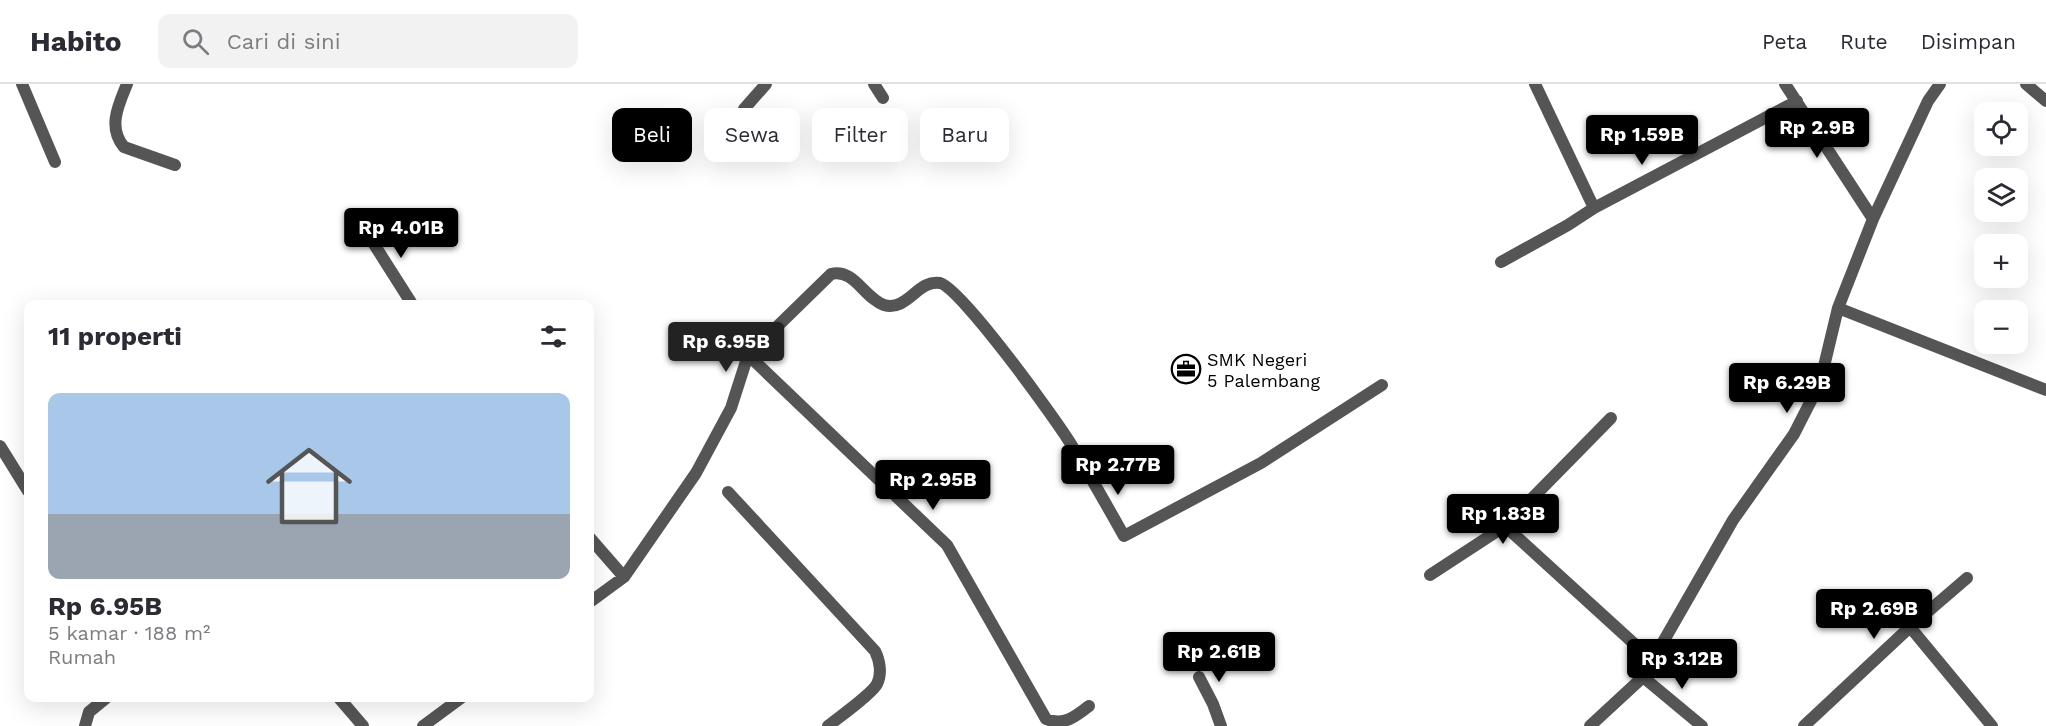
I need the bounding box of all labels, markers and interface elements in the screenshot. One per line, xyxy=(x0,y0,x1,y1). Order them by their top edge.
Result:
search box xyxy=(158,14,578,68)
text: Habito xyxy=(30,25,122,58)
icon: search xyxy=(179,25,212,58)
text: Cari di sini xyxy=(227,29,341,54)
text: Peta xyxy=(1762,29,1807,54)
text: Rute xyxy=(1840,29,1888,54)
text: Disimpan xyxy=(1921,29,2016,54)
map controls xyxy=(1974,102,2028,354)
button: locate xyxy=(1974,102,2028,156)
chip: Beli xyxy=(612,108,692,162)
chip: Sewa xyxy=(704,108,800,162)
chip: Filter xyxy=(812,108,908,162)
chip: Baru xyxy=(920,108,1009,162)
pin: Rp 2.9B xyxy=(1762,108,1872,159)
pin: Rp 1.59B xyxy=(1580,115,1704,166)
text: Rp 2.9B xyxy=(1779,115,1855,139)
text: Rp 1.59B xyxy=(1600,122,1684,146)
button: layers xyxy=(1974,168,2028,222)
pin: Rp 4.01B xyxy=(339,208,463,259)
text: Rp 4.01B xyxy=(358,215,444,239)
button: + xyxy=(1974,234,2028,288)
button: − xyxy=(1974,300,2028,354)
icon: filters xyxy=(537,320,570,353)
text: 11 properti xyxy=(48,321,182,351)
pin: Rp 6.95B xyxy=(664,322,788,373)
text: Rp 6.95B xyxy=(682,329,770,353)
place label: SMK Negeri 5 Palembang xyxy=(1207,349,1320,391)
office icon: SMK Negeri 5 Palembang xyxy=(1170,353,1202,385)
pin: Rp 6.29B xyxy=(1725,363,1849,414)
text: Rp 6.29B xyxy=(1743,370,1831,394)
icon: home xyxy=(255,432,363,540)
pin: Rp 2.77B xyxy=(1056,445,1180,496)
text: Rp 2.77B xyxy=(1075,452,1161,476)
pin: Rp 2.95B xyxy=(871,460,995,511)
text: Rp 2.95B xyxy=(889,467,977,491)
pin: Rp 1.83B xyxy=(1441,494,1565,545)
text: Rp 1.83B xyxy=(1461,501,1545,525)
pin: Rp 2.69B xyxy=(1812,589,1936,640)
text: Rp 6.95B xyxy=(48,591,162,621)
text: Rp 2.69B xyxy=(1830,596,1918,620)
text: 5 kamar · 188 m² xyxy=(48,621,210,645)
pin: Rp 2.61B xyxy=(1157,632,1281,683)
text: Rp 2.61B xyxy=(1177,639,1261,663)
pin: Rp 3.12B xyxy=(1620,639,1744,690)
text: Rumah xyxy=(48,645,116,669)
text: Rp 3.12B xyxy=(1641,646,1723,670)

